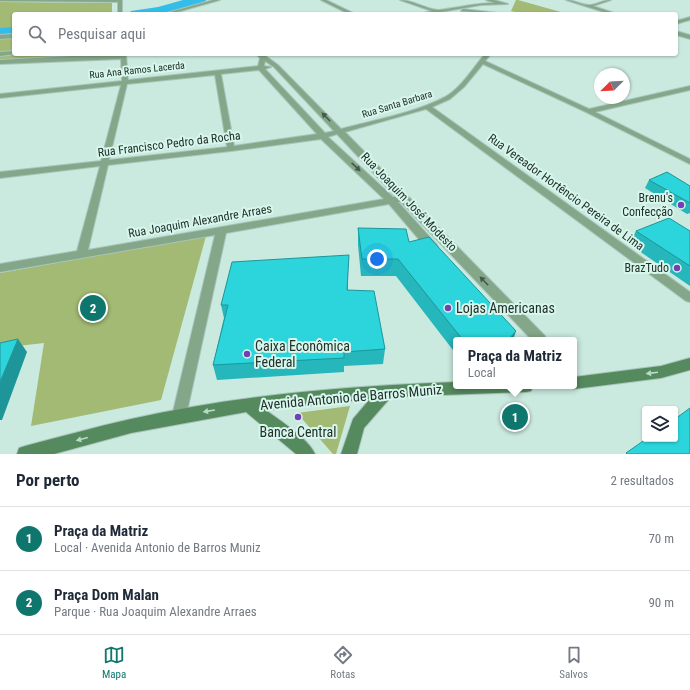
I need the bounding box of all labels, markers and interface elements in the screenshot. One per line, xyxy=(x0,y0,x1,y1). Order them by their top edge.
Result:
search box xyxy=(12,12,678,56)
icon: search xyxy=(26,23,48,45)
text: Pesquisar aqui xyxy=(58,25,146,43)
street label: Rua Ana Ramos Lacerda xyxy=(89,59,186,80)
north arrow xyxy=(594,68,630,104)
street label: Rua Santa Barbara xyxy=(361,88,434,120)
one-way arrow xyxy=(321,112,331,122)
street label: Rua Francisco Pedro da Rocha xyxy=(97,128,241,160)
street label: Rua Vereador Hortêncio Pereira de Lima xyxy=(485,131,647,253)
street label: Rua Joaquim José Modesto xyxy=(358,150,460,254)
one-way arrow xyxy=(351,162,361,172)
place label: Brenu's Confecção xyxy=(622,191,673,219)
marker: Brenu's Confecção xyxy=(676,200,686,210)
street label: Rua Joaquim Alexandre Arraes xyxy=(127,201,273,241)
your location xyxy=(367,249,387,269)
place label: BrazTudo xyxy=(625,261,669,275)
marker: BrazTudo xyxy=(672,263,682,273)
one-way arrow xyxy=(479,276,489,286)
pin: 2 xyxy=(80,293,106,323)
place label: Lojas Americanas xyxy=(456,300,555,316)
marker: Lojas Americanas xyxy=(443,303,453,313)
popup xyxy=(453,337,577,389)
place label: Caixa Econômica Federal xyxy=(255,338,350,370)
text: Praça da Matriz xyxy=(468,347,562,365)
marker: Caixa Econômica Federal xyxy=(242,349,252,359)
text: Local xyxy=(468,365,496,380)
one-way arrow xyxy=(646,370,658,376)
street label: Avenida Antonio de Barros Muniz xyxy=(259,381,443,413)
pin: 1 xyxy=(502,402,528,432)
map controls xyxy=(642,406,678,442)
button: layers xyxy=(642,406,678,442)
one-way arrow xyxy=(203,408,216,414)
marker: Banca Central xyxy=(293,412,303,422)
place label: Banca Central xyxy=(260,424,336,440)
one-way arrow xyxy=(76,436,88,442)
text: Por perto xyxy=(16,470,80,490)
text: 2 resultados xyxy=(610,473,674,488)
text: Praça da Matriz xyxy=(54,522,148,540)
text: 1 xyxy=(26,531,32,546)
text: 70 m xyxy=(648,531,674,546)
text: Local · Avenida Antonio de Barros Muniz xyxy=(54,540,261,555)
text: Praça Dom Malan xyxy=(54,586,159,604)
text: 2 xyxy=(26,595,32,610)
text: 90 m xyxy=(648,595,674,610)
text: Parque · Rua Joaquim Alexandre Arraes xyxy=(54,604,257,619)
tab: Mapa xyxy=(102,644,126,681)
tab: Rotas xyxy=(330,644,355,681)
tab: Salvos xyxy=(559,644,588,681)

